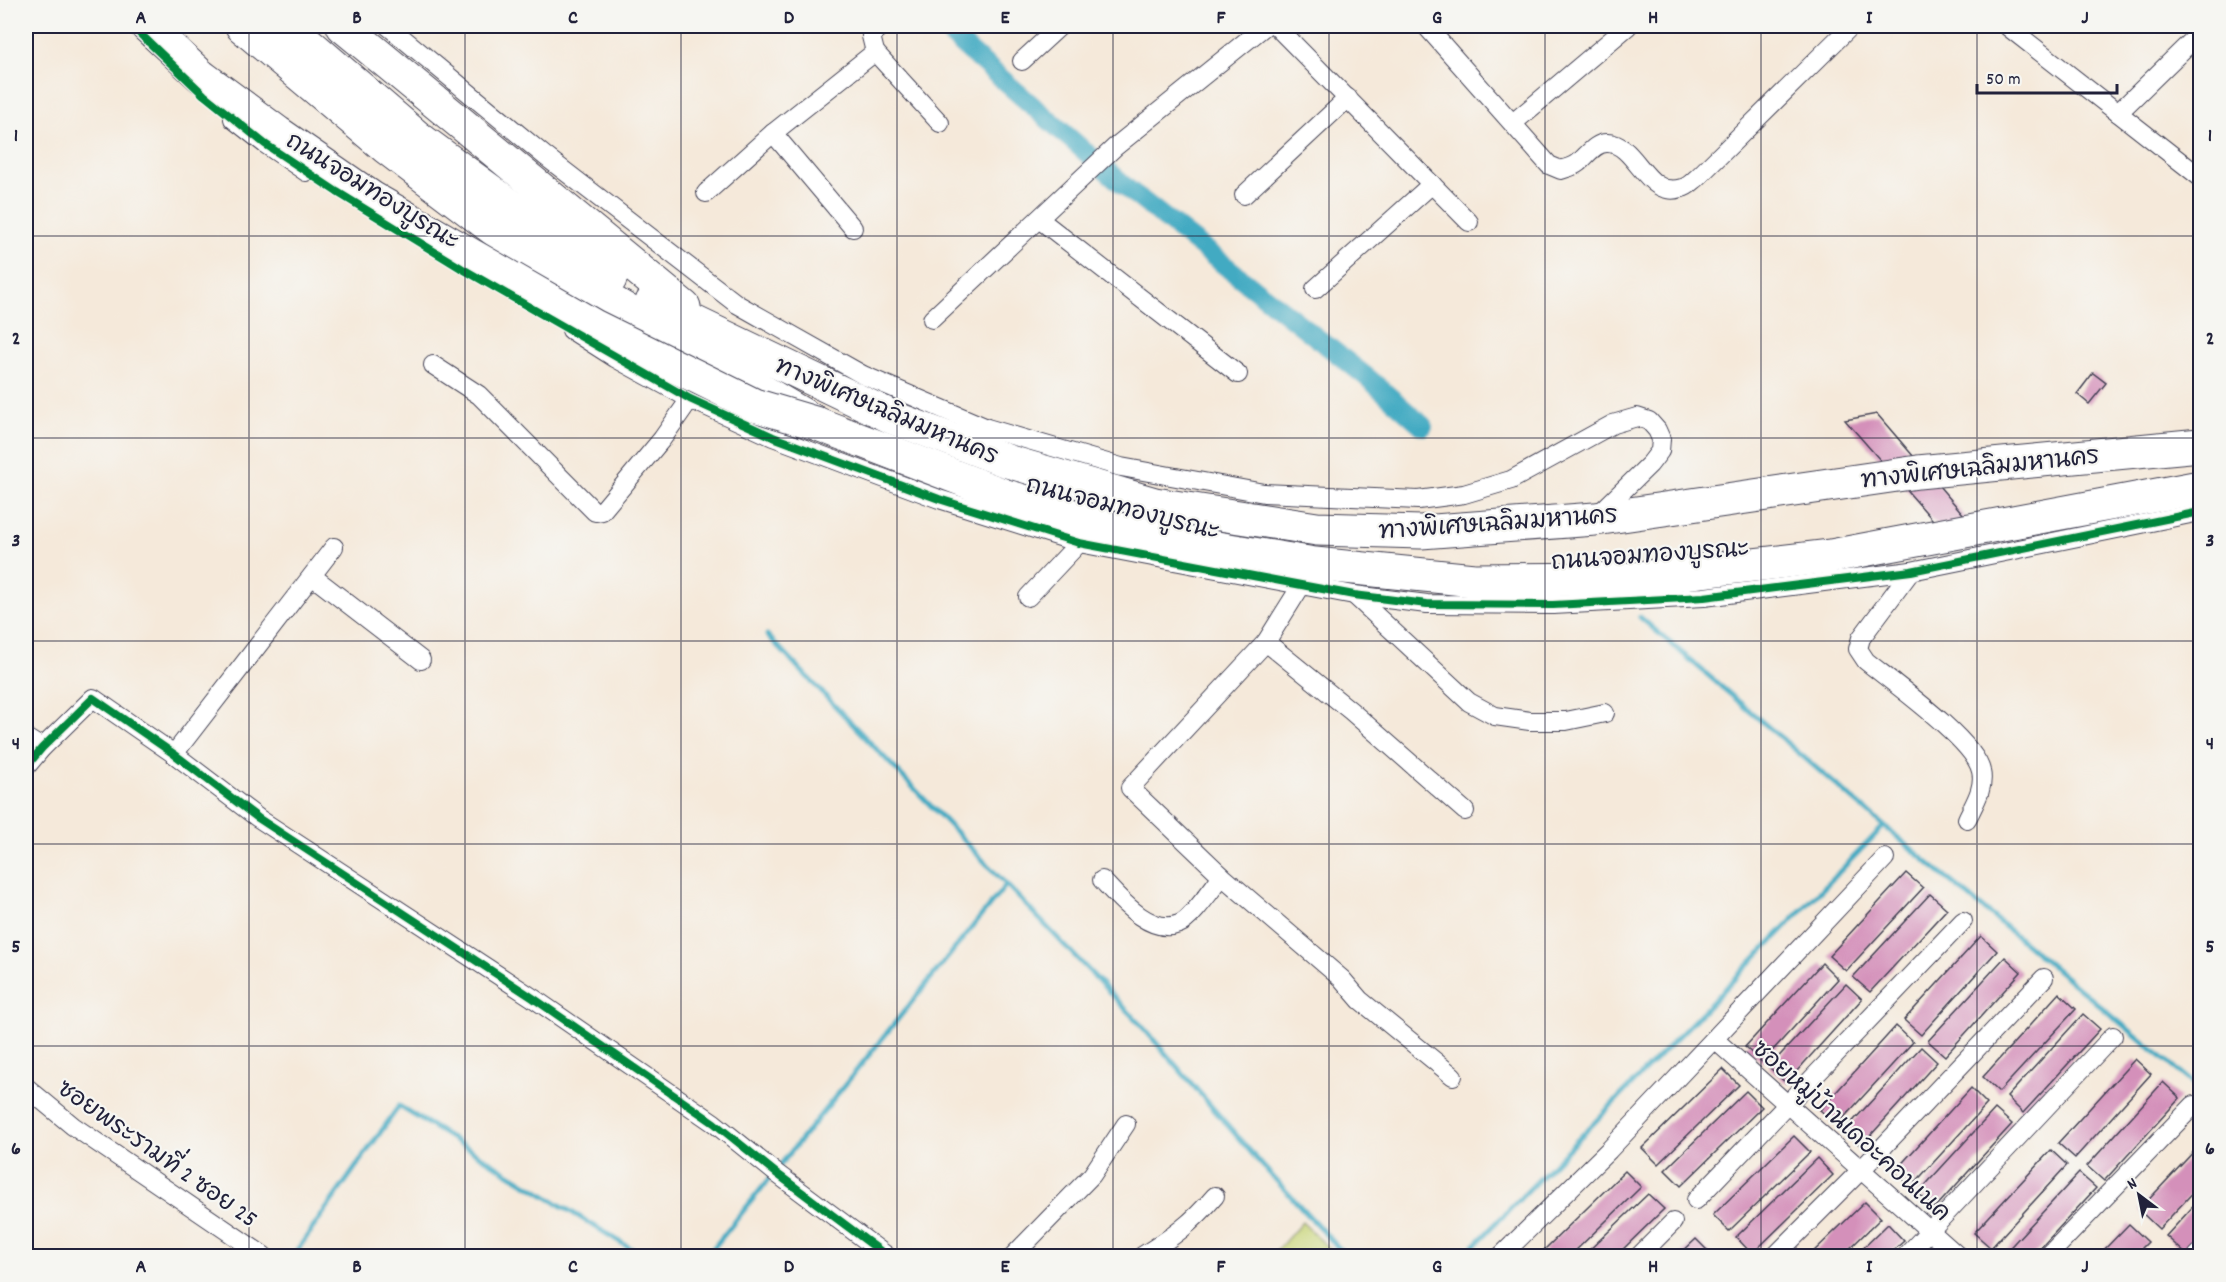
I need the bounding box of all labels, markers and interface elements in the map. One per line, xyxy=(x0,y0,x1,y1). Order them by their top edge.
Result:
text: A xyxy=(136,5,147,33)
text: B xyxy=(352,5,362,33)
text: C xyxy=(568,5,578,33)
text: D xyxy=(784,5,795,33)
text: E xyxy=(1000,5,1010,33)
text: F xyxy=(1217,5,1227,33)
text: G xyxy=(1432,5,1442,33)
text: H xyxy=(1648,5,1658,33)
text: I xyxy=(1866,5,1873,33)
text: J xyxy=(2081,5,2089,33)
scale bar xyxy=(1977,57,2116,95)
text: 50 m xyxy=(1986,68,2021,93)
text: 1 xyxy=(14,123,18,151)
text: 1 xyxy=(2208,123,2212,151)
street label: ถนนจอมทองบูรณะ xyxy=(278,126,465,260)
text: 2 xyxy=(12,326,20,354)
text: 2 xyxy=(2206,326,2214,354)
street label: ทางพิเศษเฉลิมมหานคร xyxy=(769,350,1003,475)
street label: ทางพิเศษเฉลิมมหานคร xyxy=(1859,441,2101,499)
street label: ถนนจอมทองบูรณะ xyxy=(1022,469,1223,550)
street label: ทางพิเศษเฉลิมมหานคร xyxy=(1377,500,1619,550)
text: 3 xyxy=(12,528,20,556)
text: 3 xyxy=(2206,528,2214,556)
street label: ถนนจอมทองบูรณะ xyxy=(1550,533,1750,581)
text: 4 xyxy=(12,731,20,759)
text: 4 xyxy=(2206,731,2214,759)
text: 5 xyxy=(11,934,21,962)
text: 5 xyxy=(2205,934,2215,962)
street label: ซอยหมู่บ้านเดอะคอนเนค xyxy=(1743,1033,1958,1231)
street label: ซอยพระรามที่ 2 ซอย 25 xyxy=(49,1067,268,1238)
text: 6 xyxy=(11,1136,21,1164)
text: 6 xyxy=(2205,1136,2215,1164)
north arrow xyxy=(2109,1165,2169,1225)
text: N xyxy=(2123,1173,2142,1196)
text: A xyxy=(136,1254,147,1282)
text: B xyxy=(352,1254,362,1282)
text: C xyxy=(568,1254,578,1282)
text: D xyxy=(784,1254,795,1282)
text: E xyxy=(1000,1254,1010,1282)
text: F xyxy=(1217,1254,1227,1282)
text: G xyxy=(1432,1254,1442,1282)
text: H xyxy=(1648,1254,1658,1282)
text: I xyxy=(1866,1254,1873,1282)
text: J xyxy=(2081,1254,2089,1282)

